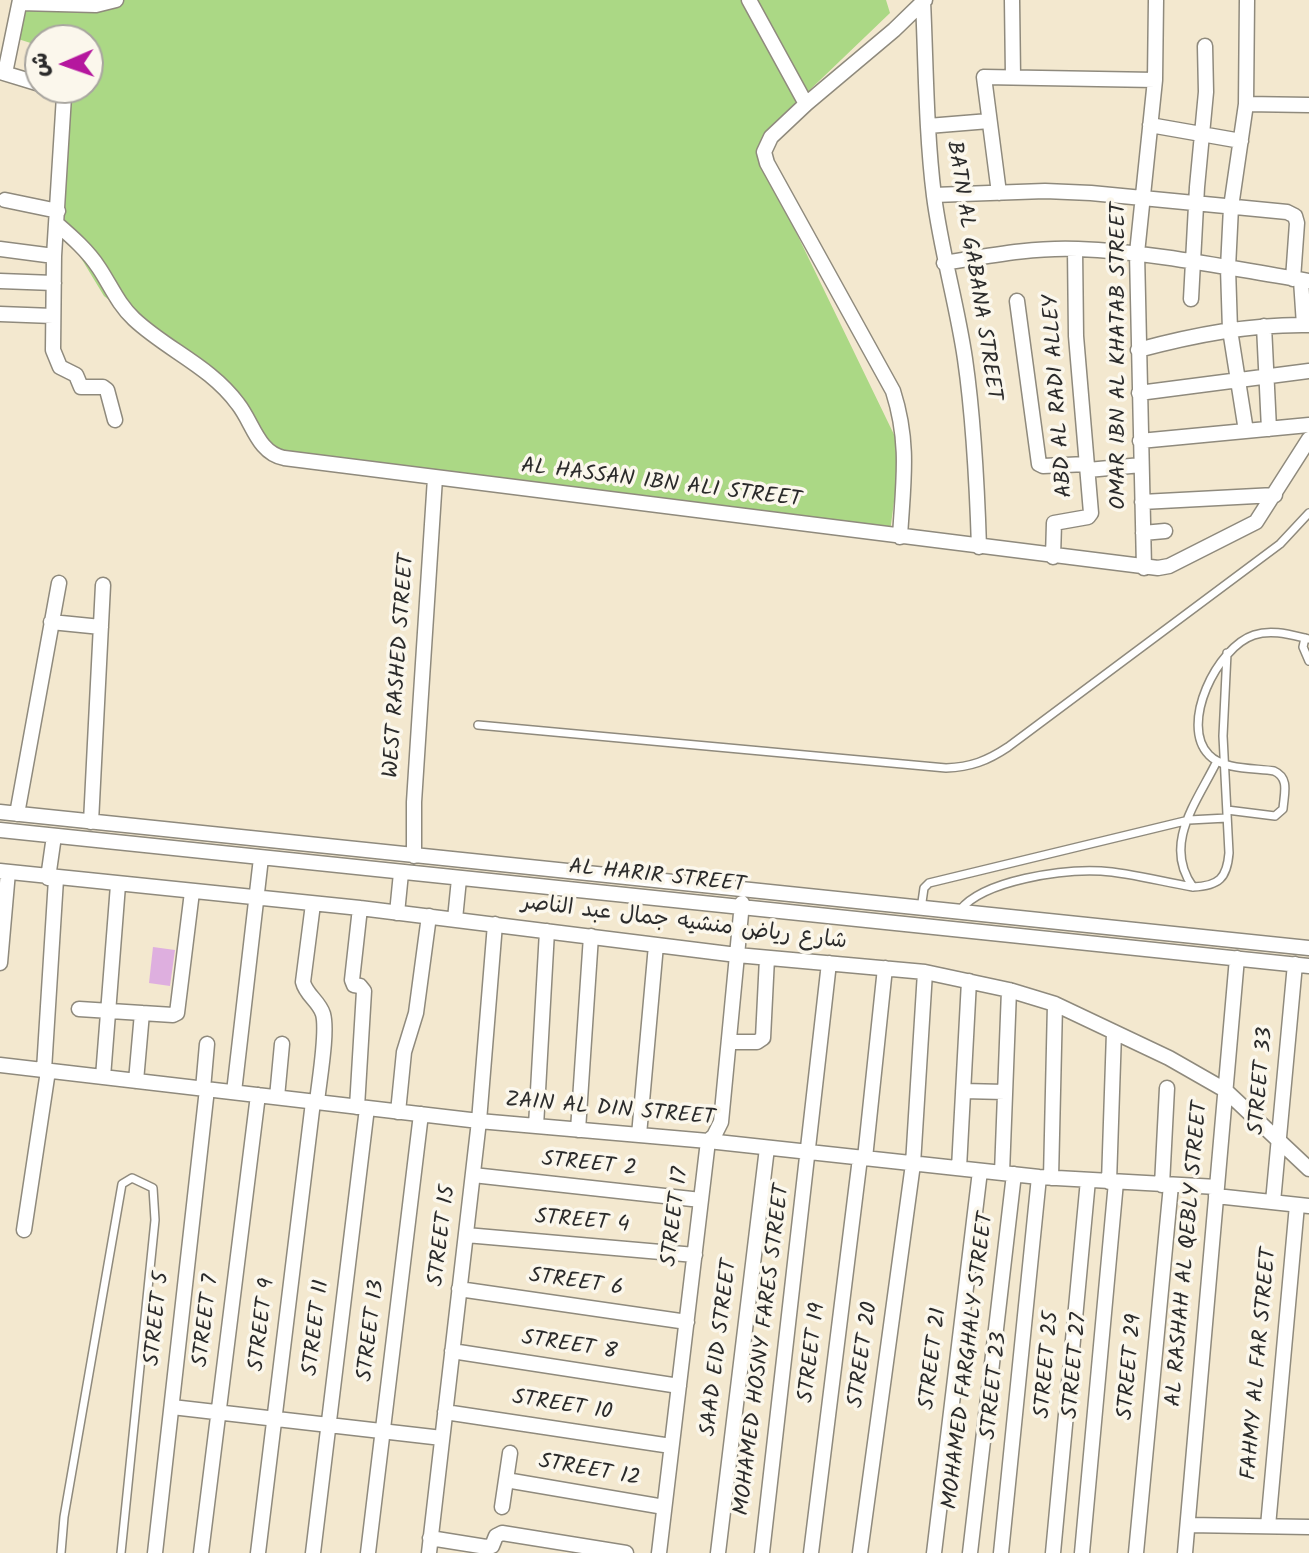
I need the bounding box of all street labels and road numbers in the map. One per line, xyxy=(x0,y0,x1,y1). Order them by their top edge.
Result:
street label: BATN AL GABANA STREET xyxy=(938,139,1006,403)
street label: OMAR IBN AL KHATAB STREET xyxy=(1107,202,1133,510)
street label: ABD AL RADI ALLEY xyxy=(1040,294,1080,498)
street label: AL HASSAN IBN ALI STREET xyxy=(519,455,803,515)
street label: WEST RASHED STREET xyxy=(380,553,422,779)
street label: AL HARIR STREET xyxy=(567,856,747,900)
street label: شارع رياض منشيه جمال عبد الناصر xyxy=(520,891,848,957)
street label: STREET 33 xyxy=(1245,1026,1281,1136)
street label: ZAIN AL DIN STREET xyxy=(504,1089,716,1133)
street label: AL RASHAH AL QEBLY STREET xyxy=(1163,1100,1215,1408)
street label: STREET 2 xyxy=(540,1148,638,1184)
street label: STREET 17 xyxy=(658,1166,696,1268)
street label: MOHAMED HOSNY FARES STREET xyxy=(731,1183,797,1517)
street label: STREET 15 xyxy=(425,1184,463,1288)
street label: STREET 4 xyxy=(534,1206,630,1240)
street label: MOHAMED FARGHALY STREET xyxy=(939,1211,1001,1511)
street label: FAHMY AL FAR STREET xyxy=(1238,1247,1284,1481)
street label: SAAD EID STREET xyxy=(697,1258,745,1438)
street label: STREET 6 xyxy=(527,1264,625,1304)
street label: STREET 5 xyxy=(141,1271,177,1367)
street label: STREET 7 xyxy=(189,1273,227,1369)
street label: STREET 9 xyxy=(245,1277,283,1373)
street label: STREET 11 xyxy=(299,1279,337,1377)
street label: STREET 13 xyxy=(354,1279,392,1383)
street label: STREET 20 xyxy=(845,1300,885,1410)
street label: STREET 19 xyxy=(795,1302,833,1404)
street label: STREET 21 xyxy=(916,1307,954,1411)
street label: STREET 25 xyxy=(1031,1310,1067,1420)
street label: STREET 27 xyxy=(1059,1312,1095,1420)
street label: STREET 29 xyxy=(1114,1313,1150,1421)
street label: STREET 8 xyxy=(520,1326,618,1368)
street label: STREET 23 xyxy=(977,1331,1015,1441)
street label: STREET 10 xyxy=(510,1386,614,1428)
street label: STREET 12 xyxy=(536,1450,642,1494)

